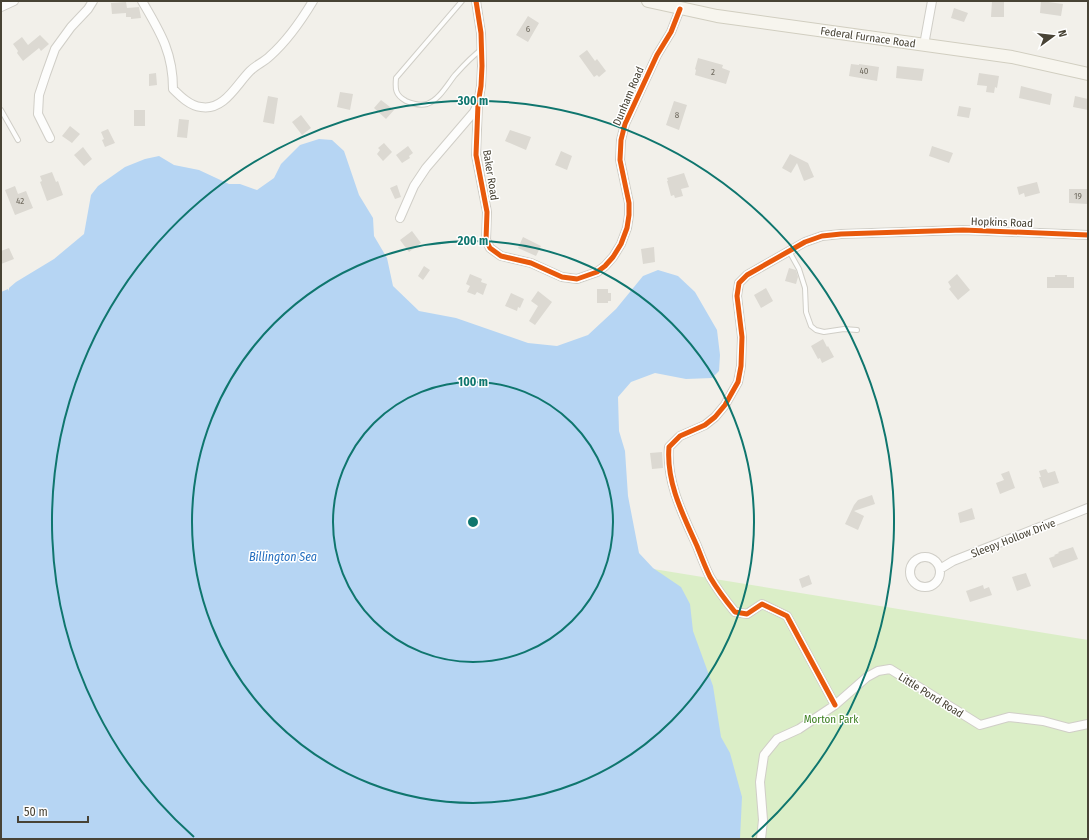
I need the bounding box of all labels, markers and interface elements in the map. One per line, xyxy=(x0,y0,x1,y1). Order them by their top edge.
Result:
north arrow xyxy=(1033,16,1073,56)
house number: 6 xyxy=(526,24,531,34)
street label: Federal Furnace Road xyxy=(820,24,916,51)
text: N xyxy=(1055,29,1069,38)
street label: Dunham Road xyxy=(610,65,647,128)
house number: 40 xyxy=(859,66,869,76)
house number: 2 xyxy=(711,67,715,77)
text: 300 m xyxy=(457,94,488,108)
house number: 8 xyxy=(675,110,680,120)
street label: Baker Road xyxy=(480,149,501,201)
house number: 19 xyxy=(1074,191,1082,201)
house number: 42 xyxy=(16,196,24,206)
street label: Hopkins Road xyxy=(971,215,1033,230)
text: 200 m xyxy=(457,234,488,248)
text: 100 m xyxy=(458,375,488,389)
centre of rings xyxy=(466,515,480,529)
street label: Sleepy Hollow Drive xyxy=(969,516,1057,561)
water label: Billington Sea xyxy=(249,550,317,564)
street label: Little Pond Road xyxy=(896,670,966,721)
park label: Morton Park xyxy=(804,713,859,726)
scale bar xyxy=(18,798,88,824)
text: 50 m xyxy=(24,805,48,819)

